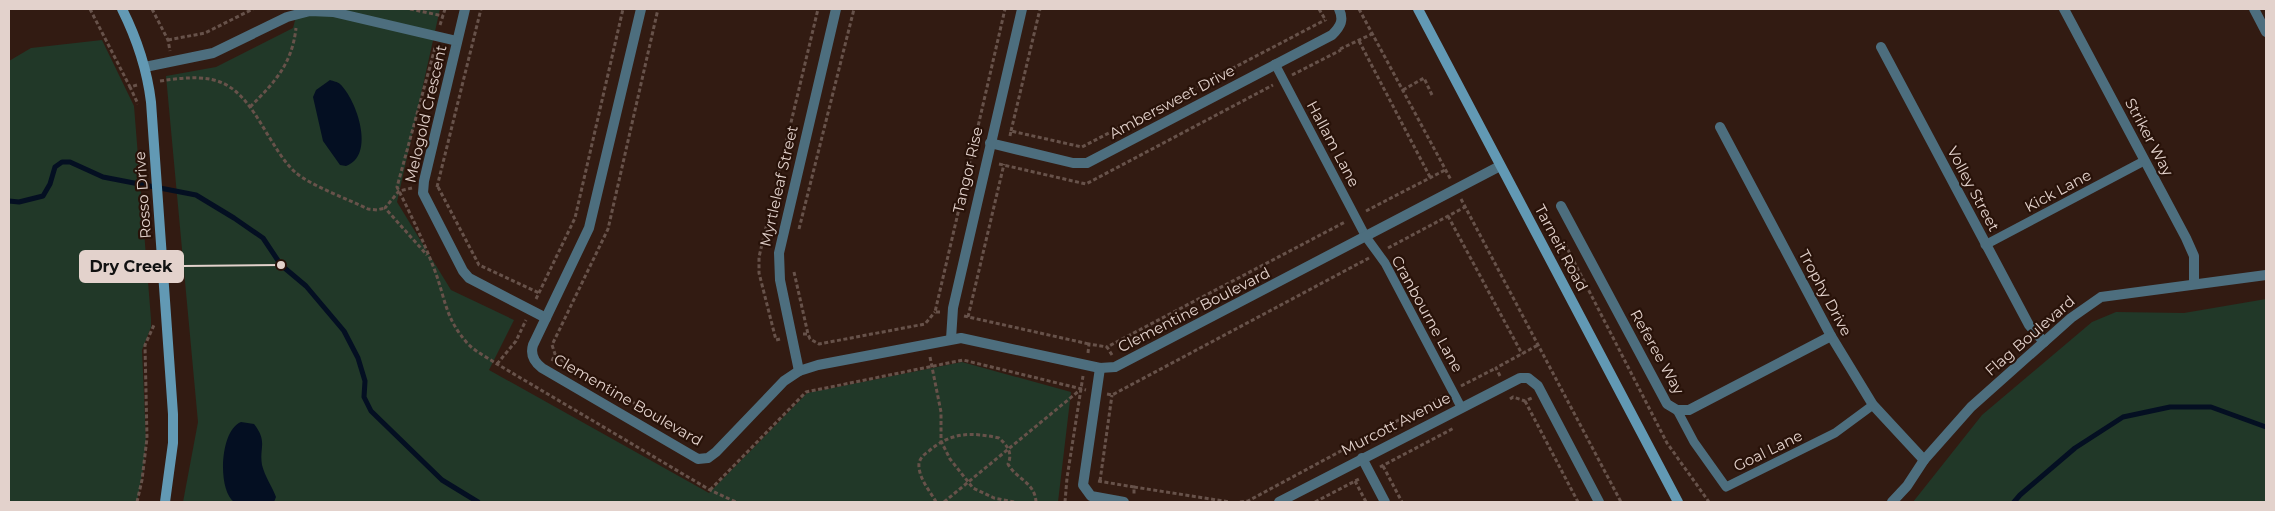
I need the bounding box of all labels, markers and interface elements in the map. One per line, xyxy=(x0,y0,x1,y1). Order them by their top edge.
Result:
street label: Melogold Crescent xyxy=(400,43,451,185)
street label: Ambersweet Drive xyxy=(1106,60,1238,143)
street label: Striker Way xyxy=(2121,95,2178,180)
street label: Hallam Lane xyxy=(1303,97,1364,190)
street label: Myrtleleaf Street xyxy=(755,123,802,248)
street label: Tangor Rise xyxy=(948,125,987,215)
street label: Volley Street xyxy=(1943,143,2004,235)
street label: Rosso Drive xyxy=(130,151,155,239)
street label: Kick Lane xyxy=(2021,165,2094,216)
street label: Tarneit Road xyxy=(1531,201,1592,294)
street label: Trophy Drive xyxy=(1795,246,1856,339)
callout: Dry Creek xyxy=(80,251,183,282)
street label: Cranbourne Lane xyxy=(1387,252,1467,375)
text: Dry Creek xyxy=(89,257,173,276)
street label: Clementine Boulevard xyxy=(1114,263,1273,356)
street label: Flag Boulevard xyxy=(1981,291,2079,380)
street label: Referee Way xyxy=(1626,306,1689,398)
street label: Clementine Boulevard xyxy=(551,349,706,450)
street label: Murcott Avenue xyxy=(1338,388,1454,459)
street label: Goal Lane xyxy=(1730,426,1805,475)

